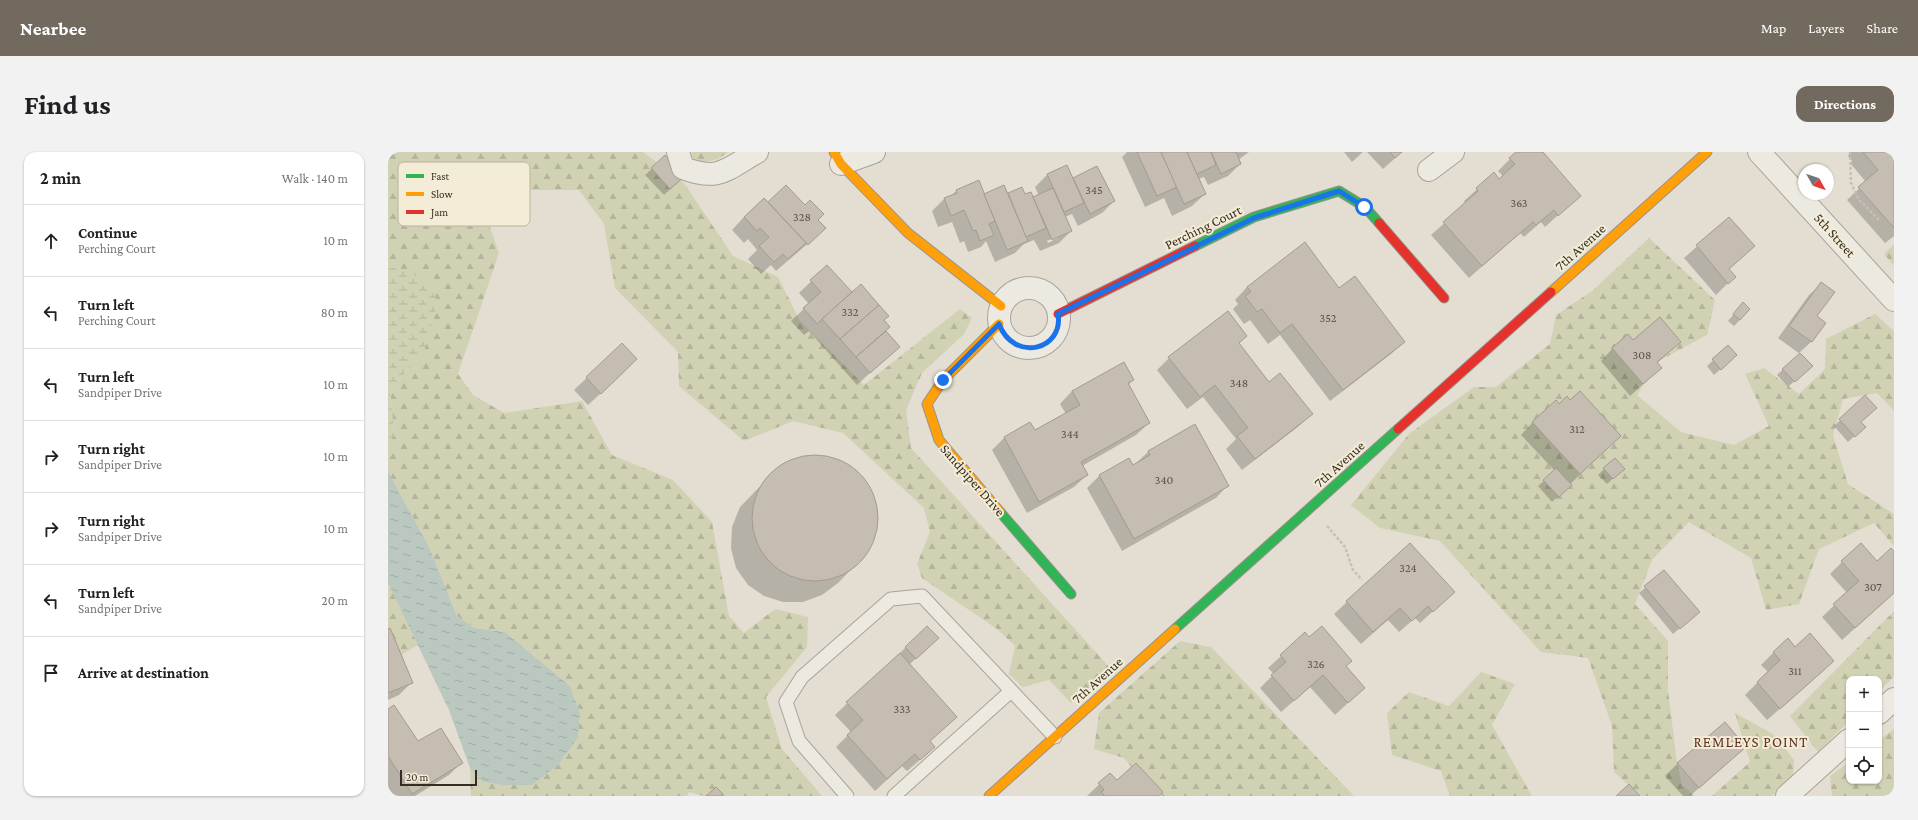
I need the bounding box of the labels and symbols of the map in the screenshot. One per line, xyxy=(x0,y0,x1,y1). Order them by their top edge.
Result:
legend xyxy=(398,162,530,226)
north arrow xyxy=(1798,164,1834,200)
text: Fast xyxy=(431,170,450,182)
house number: 345 xyxy=(1085,183,1103,197)
text: Slow xyxy=(431,188,453,200)
house number: 363 xyxy=(1510,196,1528,210)
route start xyxy=(1355,198,1373,216)
street label: Perching Court xyxy=(1162,201,1244,253)
text: Jam xyxy=(430,206,448,219)
house number: 328 xyxy=(793,210,811,224)
street label: 5th Street xyxy=(1811,210,1859,261)
street label: 7th Avenue xyxy=(1551,220,1609,274)
house number: 332 xyxy=(842,305,859,319)
house number: 352 xyxy=(1320,311,1337,325)
house number: 308 xyxy=(1633,348,1651,362)
route end xyxy=(934,371,952,389)
house number: 348 xyxy=(1230,376,1248,390)
house number: 312 xyxy=(1569,422,1585,436)
house number: 344 xyxy=(1061,427,1079,441)
street label: 7th Avenue xyxy=(1310,437,1368,491)
street label: Sandpiper Drive xyxy=(937,441,1009,519)
house number: 340 xyxy=(1155,473,1174,487)
house number: 324 xyxy=(1399,561,1417,575)
house number: 307 xyxy=(1864,580,1882,594)
street label: 7th Avenue xyxy=(1068,653,1126,707)
house number: 326 xyxy=(1307,657,1325,671)
house number: 311 xyxy=(1788,664,1802,678)
house number: 333 xyxy=(894,702,911,716)
district label: REMLEYS POINT xyxy=(1694,734,1809,750)
scale bar xyxy=(400,768,477,787)

